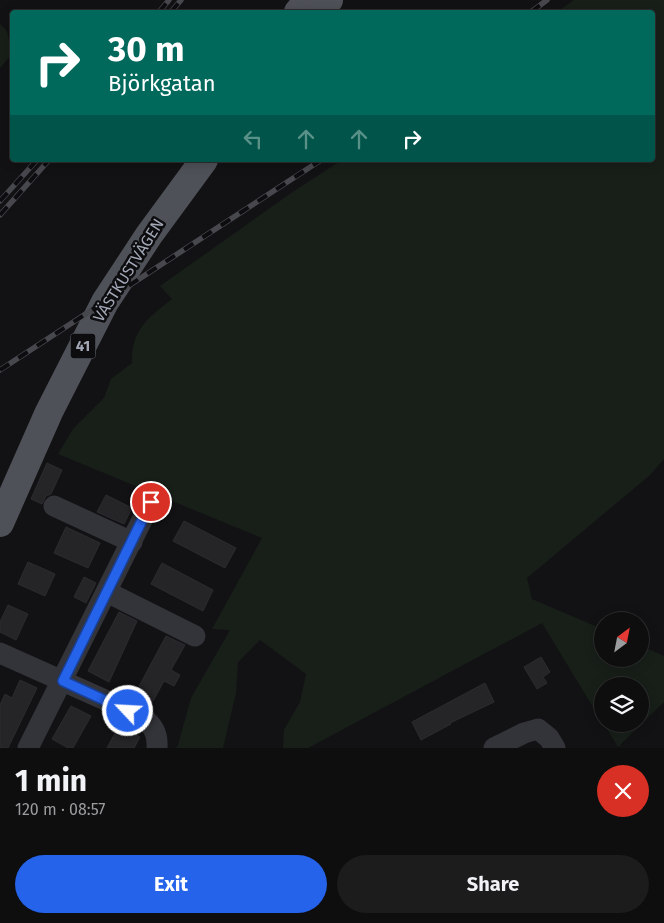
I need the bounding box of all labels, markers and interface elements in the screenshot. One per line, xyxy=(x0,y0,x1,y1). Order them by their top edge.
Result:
text: 30 m xyxy=(108,28,185,70)
icon: right xyxy=(25,30,90,95)
text: Björkgatan xyxy=(108,70,216,97)
icon: left xyxy=(239,125,267,153)
icon: ahead xyxy=(292,125,320,153)
icon: ahead xyxy=(345,125,373,153)
icon: right xyxy=(398,125,426,153)
street label: VÄSTKUSTVÄGEN xyxy=(89,215,168,325)
road number: 41 xyxy=(70,334,96,358)
pin xyxy=(130,481,172,523)
icon: arrive xyxy=(137,488,165,516)
north arrow xyxy=(594,612,649,668)
map controls xyxy=(594,612,649,732)
button: layers xyxy=(594,677,649,732)
position arrow xyxy=(101,684,153,736)
text: 1 min xyxy=(15,763,87,799)
button: close xyxy=(597,765,649,817)
text: 120 m · 08:57 xyxy=(15,800,105,819)
button: Exit xyxy=(15,855,327,913)
button: Share xyxy=(337,855,649,913)

